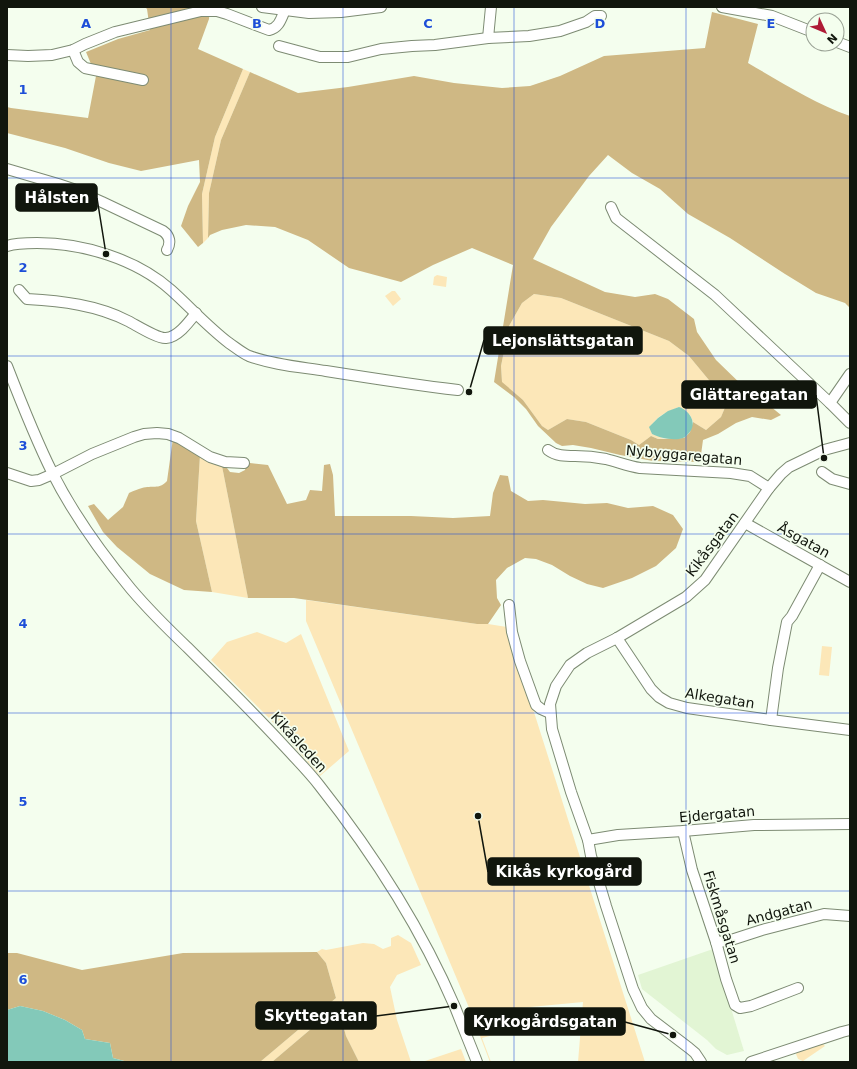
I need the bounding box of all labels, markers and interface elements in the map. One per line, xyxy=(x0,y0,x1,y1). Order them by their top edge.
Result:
north arrow xyxy=(805,12,845,52)
text: A xyxy=(81,16,91,31)
text: B xyxy=(252,16,262,31)
text: C xyxy=(423,16,433,31)
text: D xyxy=(595,16,606,31)
text: E xyxy=(767,16,775,31)
text: N xyxy=(824,31,840,46)
text: 1 xyxy=(18,82,28,97)
callout: Hålsten xyxy=(16,184,97,211)
text: Hålsten xyxy=(25,189,89,207)
text: 2 xyxy=(18,260,28,275)
callout: Lejonslättsgatan xyxy=(484,327,642,354)
text: Lejonslättsgatan xyxy=(492,332,634,350)
callout: Glättaregatan xyxy=(682,381,816,408)
text: Glättaregatan xyxy=(690,386,808,404)
text: 3 xyxy=(18,438,28,453)
street label: Nybyggaregatan xyxy=(625,442,743,468)
street label: Kikåsgatan xyxy=(682,508,742,580)
street label: Åsgatan xyxy=(775,519,833,561)
text: 4 xyxy=(18,616,28,631)
street label: Alkegatan xyxy=(684,685,756,711)
street label: Kikåsleden xyxy=(268,709,330,775)
text: 5 xyxy=(18,794,28,809)
street label: Ejdergatan xyxy=(678,803,756,825)
callout: Kikås kyrkogård xyxy=(488,858,641,885)
text: Kikås kyrkogård xyxy=(495,863,633,881)
street label: Fiskmåsgatan xyxy=(700,869,744,965)
street label: Andgatan xyxy=(744,896,814,928)
text: 6 xyxy=(18,972,28,987)
callout: Skyttegatan xyxy=(256,1002,376,1029)
text: Skyttegatan xyxy=(264,1007,368,1025)
callout: Kyrkogårdsgatan xyxy=(465,1008,625,1035)
text: Kyrkogårdsgatan xyxy=(473,1013,617,1031)

